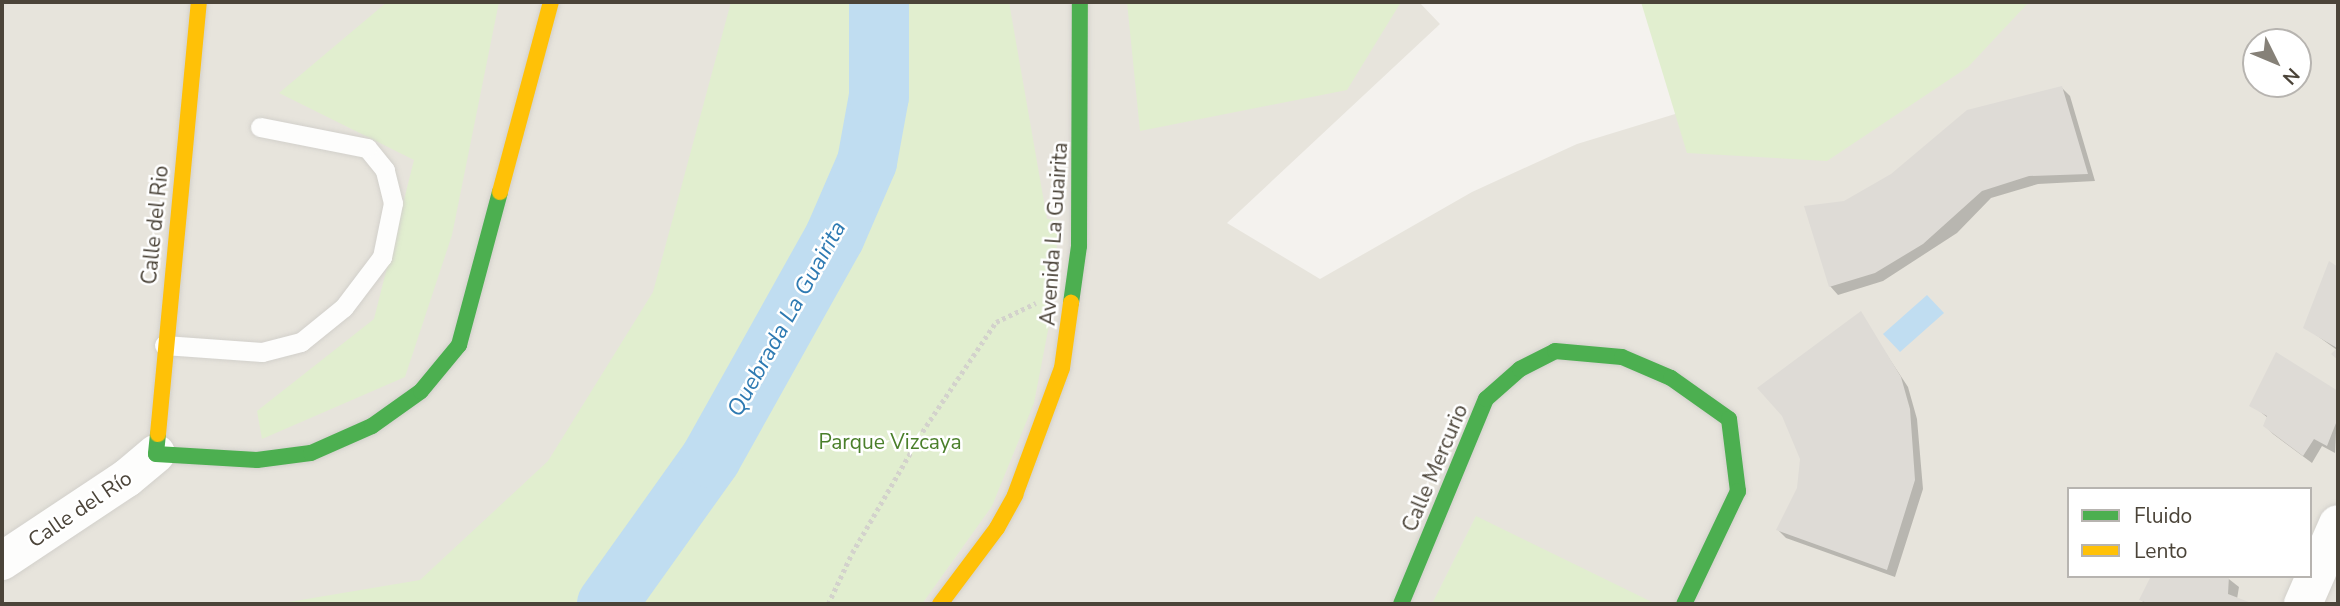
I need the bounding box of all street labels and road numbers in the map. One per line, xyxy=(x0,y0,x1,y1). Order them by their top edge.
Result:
street label: Avenida La Guairita xyxy=(1035,141,1073,327)
street label: Calle del Rio xyxy=(136,164,174,286)
street label: Calle Mercurio xyxy=(1397,401,1473,535)
street label: Calle del Río xyxy=(23,465,137,553)

